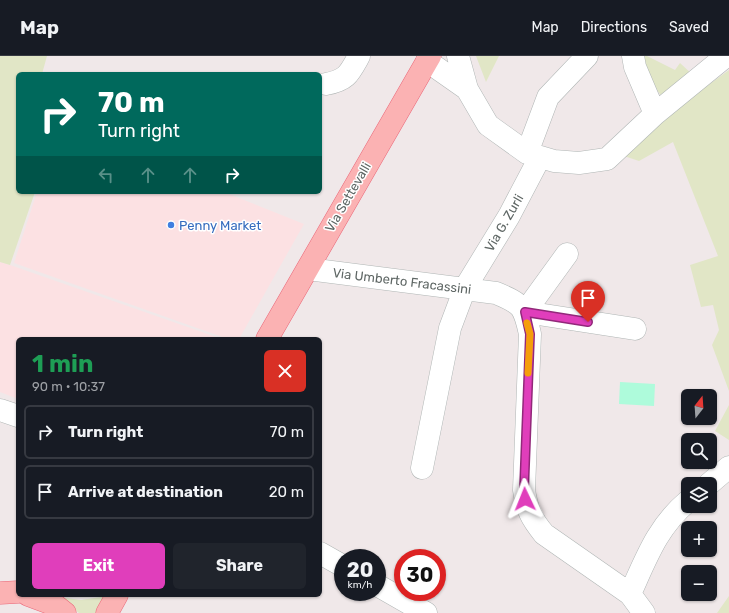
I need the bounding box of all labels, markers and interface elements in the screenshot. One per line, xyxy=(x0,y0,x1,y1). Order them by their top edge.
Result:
text: Map xyxy=(20,16,59,39)
text: Map xyxy=(532,19,559,36)
text: Directions xyxy=(581,19,647,36)
text: Saved xyxy=(669,19,709,36)
text: 70 m xyxy=(98,86,165,119)
icon: right xyxy=(32,88,84,140)
text: Turn right xyxy=(98,120,180,142)
street label: Via Settevalli xyxy=(322,159,374,235)
icon: left xyxy=(95,164,117,186)
icon: ahead xyxy=(137,164,159,186)
icon: ahead xyxy=(179,164,201,186)
icon: right xyxy=(221,164,243,186)
street label: Via G. Zurli xyxy=(482,192,526,254)
place label: Penny Market xyxy=(179,218,261,233)
marker: Penny Market xyxy=(166,220,176,230)
street label: Via Umberto Fracassini xyxy=(332,265,472,297)
pin xyxy=(571,281,605,322)
icon: arrive xyxy=(577,287,599,309)
text: 1 min xyxy=(32,350,93,378)
button: close xyxy=(264,350,306,392)
text: 90 m · 10:37 xyxy=(32,379,105,394)
north arrow xyxy=(681,389,717,425)
map controls xyxy=(681,389,717,601)
icon: right xyxy=(34,421,56,443)
text: Turn right xyxy=(68,423,143,441)
text: 70 m xyxy=(270,423,304,441)
button: search xyxy=(681,433,717,469)
button: layers xyxy=(681,477,717,513)
position arrow xyxy=(504,478,546,520)
icon: arrive xyxy=(34,481,56,503)
text: Arrive at destination xyxy=(68,483,223,501)
text: 20 m xyxy=(269,483,304,501)
button: + xyxy=(681,521,717,557)
button: Exit xyxy=(32,543,165,589)
button: Share xyxy=(173,543,306,589)
speed limit sign: 30 xyxy=(394,549,446,601)
text: 20 xyxy=(347,558,373,582)
button: − xyxy=(681,565,717,601)
text: km/h xyxy=(348,579,372,591)

